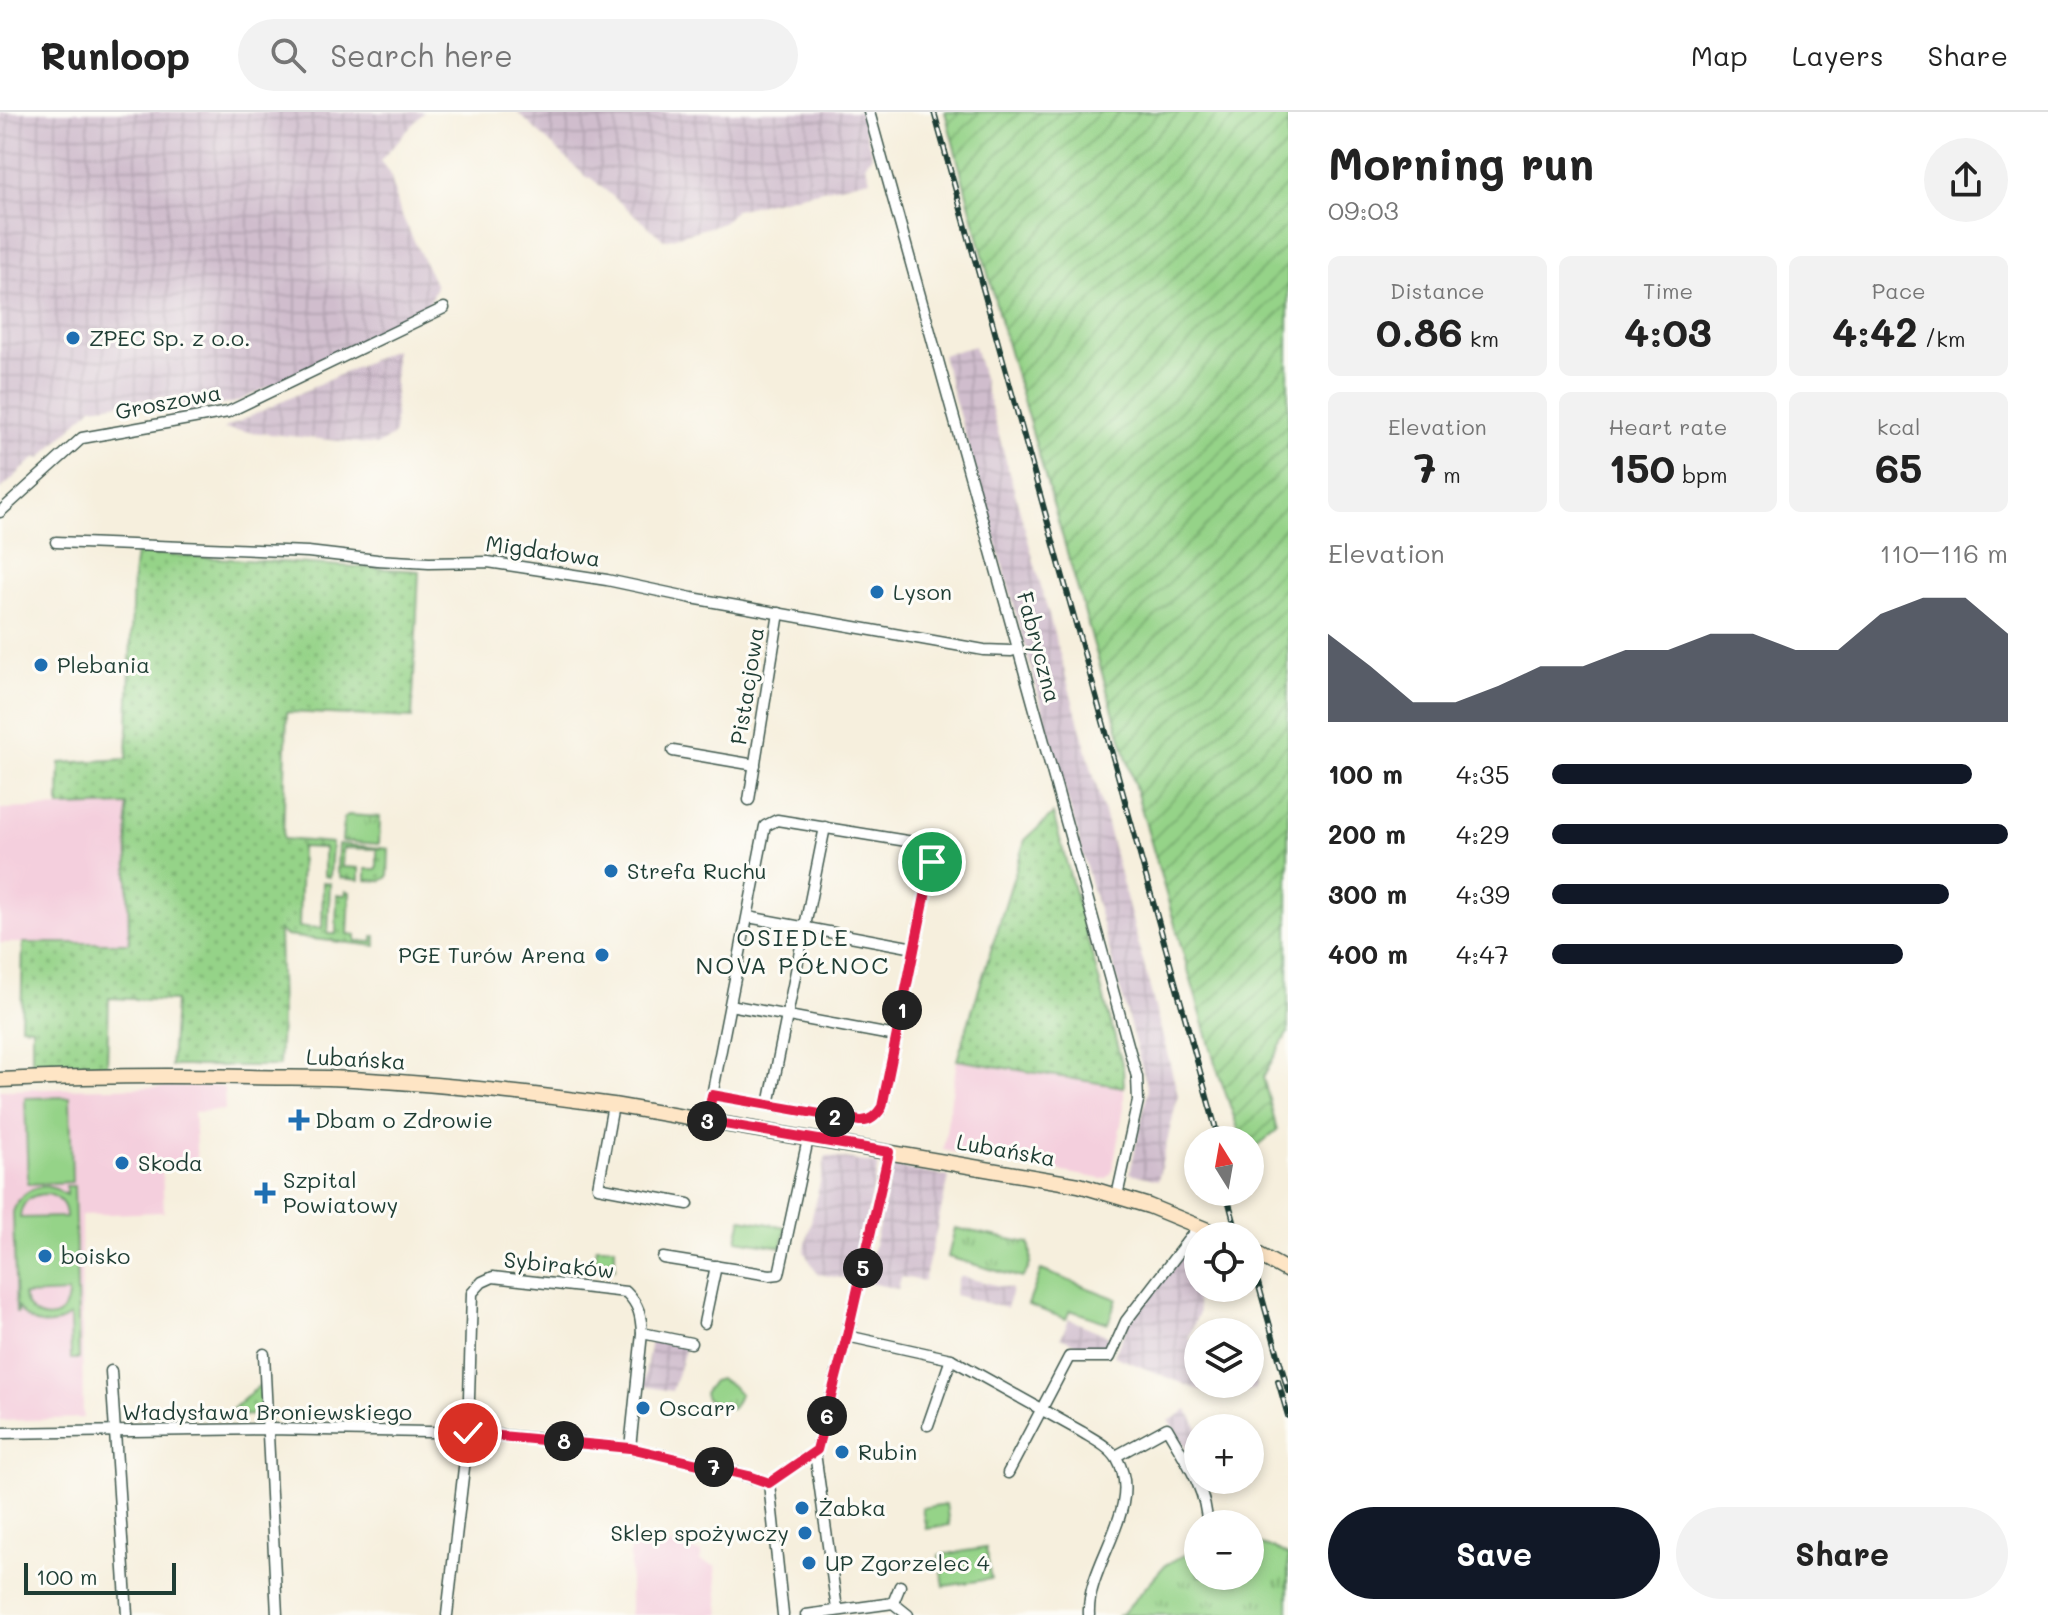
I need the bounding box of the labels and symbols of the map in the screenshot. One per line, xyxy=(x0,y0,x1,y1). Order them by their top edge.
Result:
place label: ZPEC Sp. z o.o. xyxy=(89,323,251,352)
marker: ZPEC Sp. z o.o. xyxy=(64,329,82,347)
street label: Groszowa xyxy=(113,377,223,426)
street label: Migdałowa xyxy=(484,528,602,573)
place label: Lyson xyxy=(893,577,952,606)
marker: Lyson xyxy=(868,583,886,601)
street label: Fabryczna xyxy=(1011,588,1068,705)
street label: Pistacjowa xyxy=(723,625,770,747)
place label: Plebania xyxy=(57,650,150,679)
marker: Plebania xyxy=(32,656,50,674)
pin xyxy=(898,828,966,896)
place label: Strefa Ruchu xyxy=(627,856,767,885)
marker: Strefa Ruchu xyxy=(602,862,620,880)
district label: OSIEDLE NOVA PÓŁNOC xyxy=(696,921,891,980)
place label: PGE Turów Arena xyxy=(398,940,586,969)
marker: PGE Turów Arena xyxy=(593,946,611,964)
pin: 1 xyxy=(882,990,922,1030)
street label: Lubańska xyxy=(306,1041,407,1076)
pin: 2 xyxy=(815,1097,855,1137)
pin: 3 xyxy=(687,1101,727,1141)
place label: Dbam o Zdrowie xyxy=(315,1105,493,1134)
marker: Dbam o Zdrowie xyxy=(290,1111,308,1129)
north arrow xyxy=(1184,1126,1264,1206)
street label: Lubańska xyxy=(955,1127,1058,1172)
place label: Skoda xyxy=(138,1148,203,1177)
marker: Skoda xyxy=(113,1154,131,1172)
place label: Szpital Powiatowy xyxy=(283,1165,398,1219)
marker: Szpital Powiatowy xyxy=(254,1182,276,1204)
place label: boisko xyxy=(61,1241,130,1270)
street label: Sybiraków xyxy=(502,1244,616,1285)
marker: boisko xyxy=(36,1247,54,1265)
pin: 5 xyxy=(843,1248,883,1288)
place label: Oscarr xyxy=(659,1393,736,1422)
pin: 6 xyxy=(807,1396,847,1436)
street label: Władysława Broniewskiego xyxy=(122,1397,412,1426)
pin xyxy=(434,1399,502,1467)
marker: Oscarr xyxy=(634,1399,652,1417)
pin: 8 xyxy=(544,1421,584,1461)
place label: Rubin xyxy=(858,1437,917,1466)
marker: Rubin xyxy=(833,1443,851,1461)
pin: 7 xyxy=(694,1447,734,1487)
place label: Żabka xyxy=(818,1493,886,1522)
marker: Żabka xyxy=(793,1499,811,1517)
place label: Sklep spożywczy xyxy=(610,1518,789,1547)
marker: Sklep spożywczy xyxy=(796,1524,814,1542)
place label: UP Zgorzelec 4 xyxy=(825,1548,990,1577)
marker: UP Zgorzelec 4 xyxy=(800,1554,818,1572)
scale bar xyxy=(24,1559,176,1595)

